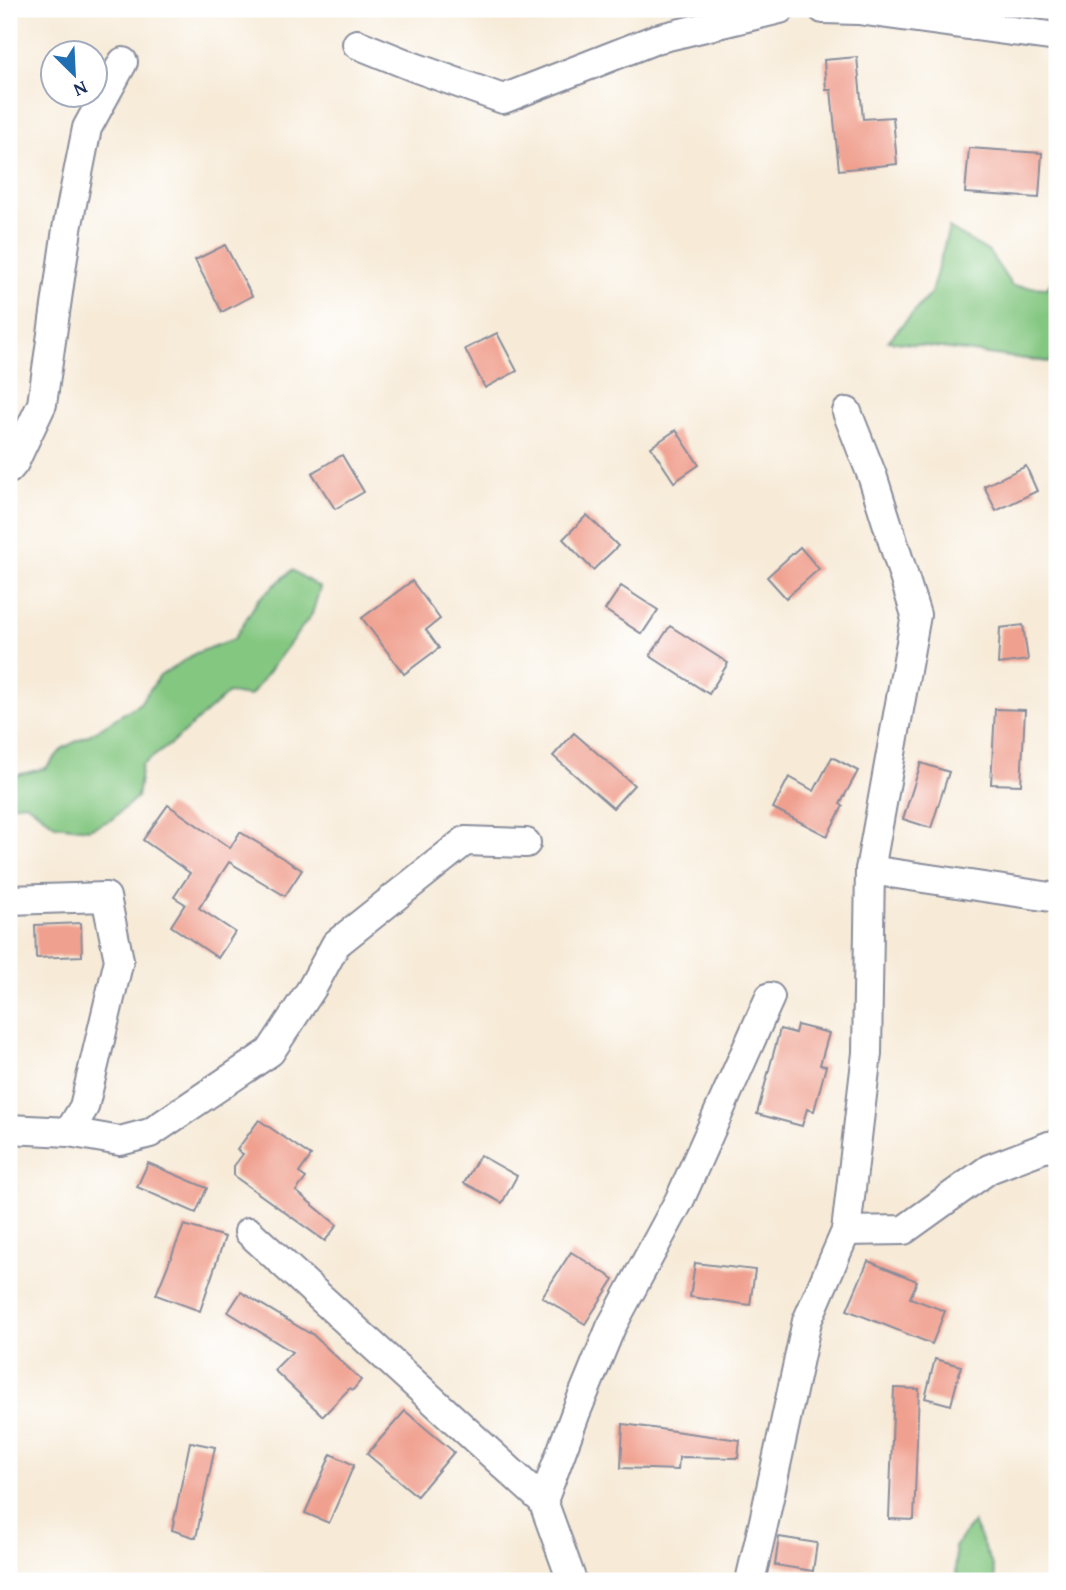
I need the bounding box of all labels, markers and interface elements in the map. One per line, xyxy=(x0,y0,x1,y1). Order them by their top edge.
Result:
north arrow xyxy=(38,38,108,108)
text: N xyxy=(69,74,92,105)

